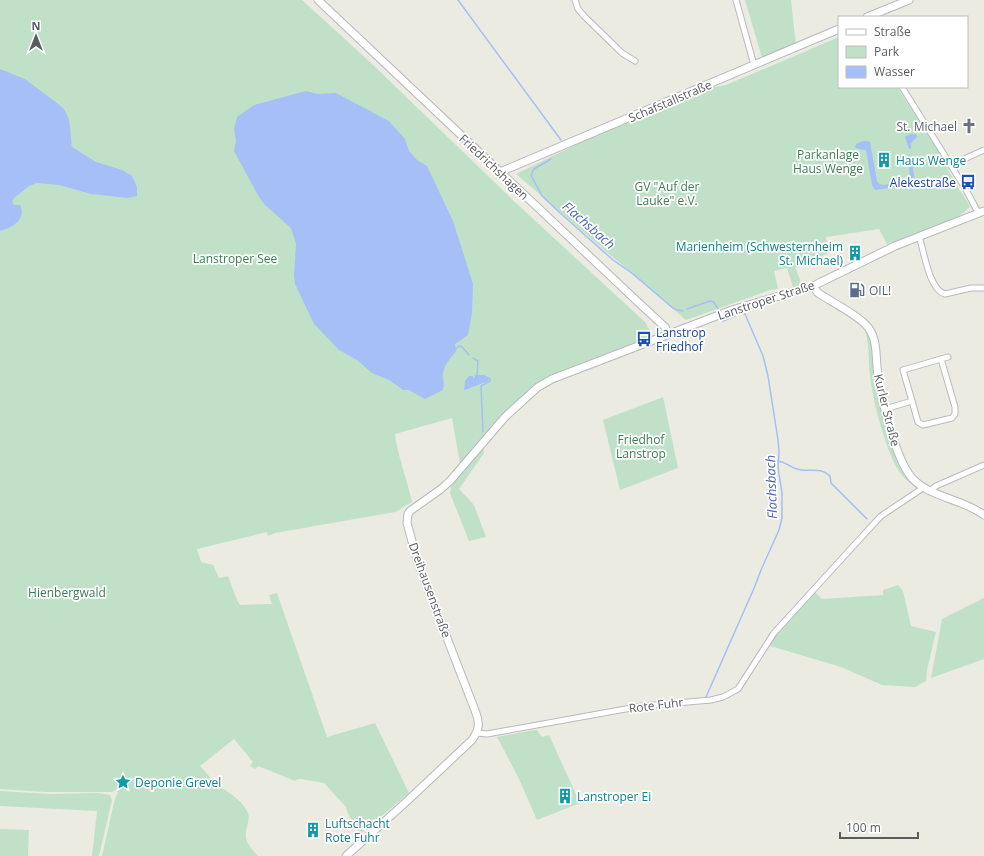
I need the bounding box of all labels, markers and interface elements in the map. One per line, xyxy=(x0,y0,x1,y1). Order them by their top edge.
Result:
north arrow xyxy=(16,16,56,56)
legend xyxy=(838,16,968,88)
text: N xyxy=(32,18,40,33)
text: Straße xyxy=(874,23,911,40)
text: Park xyxy=(874,43,900,60)
text: Wasser xyxy=(874,63,915,80)
street label: Schafstallstraße xyxy=(626,76,714,126)
church icon: St. Michael xyxy=(960,117,978,135)
place label: St. Michael xyxy=(897,118,957,135)
street label: Friedrichshagen xyxy=(455,130,533,204)
park label: Parkanlage Haus Wenge xyxy=(793,146,863,177)
building icon: Haus Wenge xyxy=(875,151,893,169)
place label: Haus Wenge xyxy=(896,152,966,169)
bus stop icon: Alekestraße xyxy=(959,173,977,191)
place label: Alekestraße xyxy=(890,174,956,191)
park label: GV "Auf der Lauke" e.V. xyxy=(635,178,700,209)
water label: Flachsbach xyxy=(559,197,619,253)
place label: Marienheim (Schwesternheim St. Michael) xyxy=(676,238,843,269)
building icon: Marienheim (Schwesternheim St. Michael) xyxy=(846,244,864,262)
park label: Lanstroper See xyxy=(193,250,278,267)
street label: Lanstroper Straße xyxy=(715,276,817,324)
fuel station icon: OIL! xyxy=(848,281,866,299)
place label: OIL! xyxy=(869,282,891,299)
place label: Lanstrop Friedhof xyxy=(656,324,706,355)
bus stop icon: Lanstrop Friedhof xyxy=(635,330,653,348)
street label: Kurler Straße xyxy=(870,372,904,448)
park label: Friedhof Lanstrop xyxy=(616,431,666,462)
water label: Flachsbach xyxy=(761,455,781,519)
street label: Dreihausenstraße xyxy=(405,540,455,640)
park label: Hienbergwald xyxy=(28,584,106,601)
street label: Rote Fuhr xyxy=(628,693,684,717)
place icon: Deponie Grevel xyxy=(114,773,132,791)
place label: Deponie Grevel xyxy=(135,774,221,791)
building icon: Lanstroper Ei xyxy=(556,787,574,805)
place label: Lanstroper Ei xyxy=(577,788,651,805)
scale bar xyxy=(840,814,918,840)
place label: Luftschacht Rote Fuhr xyxy=(325,815,390,846)
text: 100 m xyxy=(846,819,881,836)
building icon: Luftschacht Rote Fuhr xyxy=(304,821,322,839)

